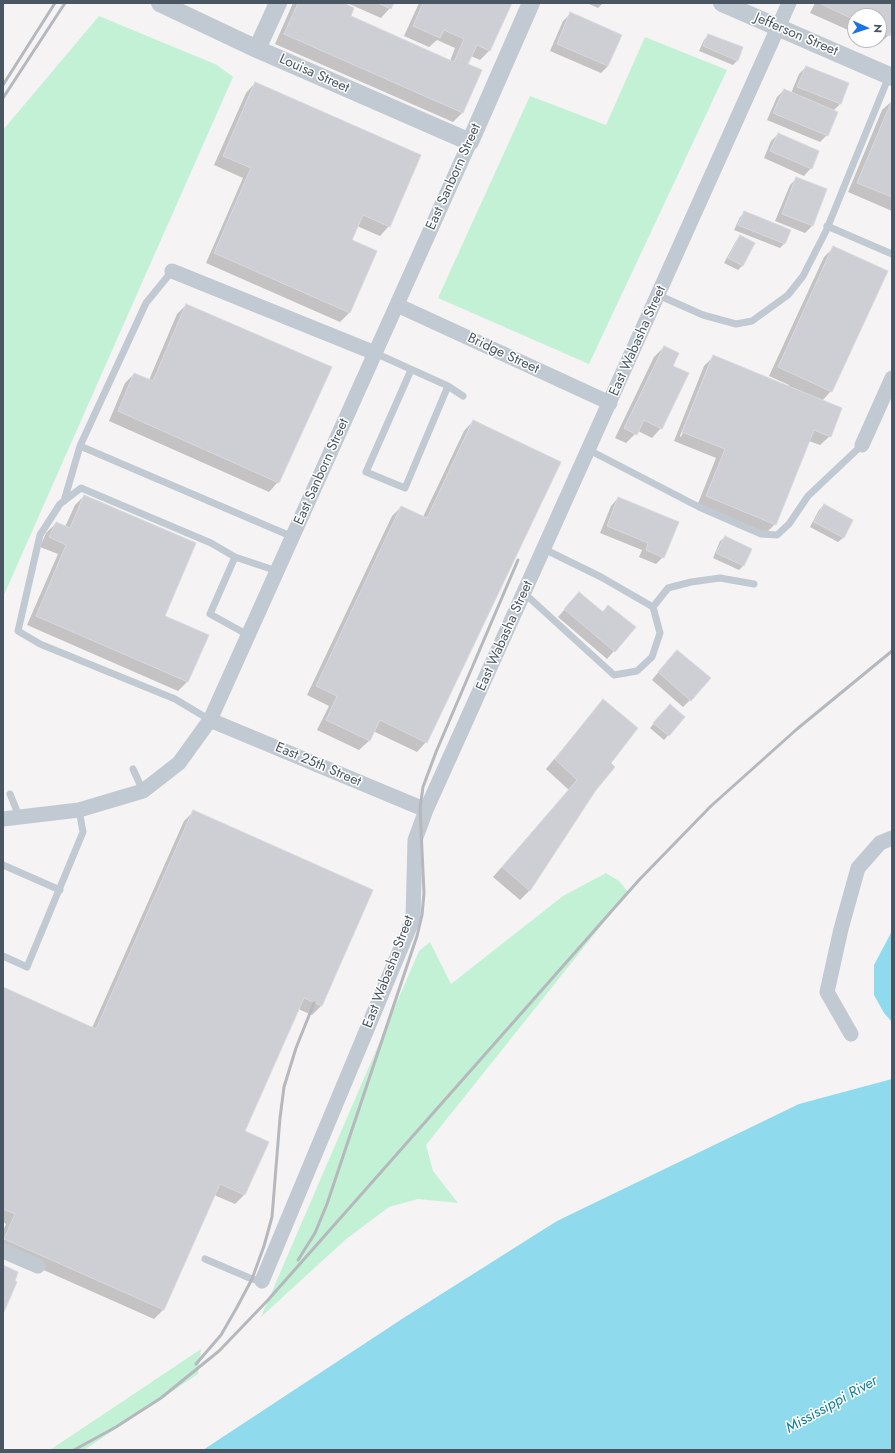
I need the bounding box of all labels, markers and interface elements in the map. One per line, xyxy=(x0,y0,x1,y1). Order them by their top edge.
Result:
north arrow xyxy=(847,8,887,48)
street label: Jefferson Street xyxy=(752,10,840,60)
text: N xyxy=(870,24,886,33)
street label: Louisa Street xyxy=(276,51,352,97)
street label: East Sanborn Street xyxy=(423,121,485,233)
street label: East Wabasha Street xyxy=(606,283,670,399)
street label: Bridge Street xyxy=(465,330,541,378)
street label: East Sanborn Street xyxy=(291,416,353,528)
street label: East Wabasha Street xyxy=(473,578,537,694)
street label: East 25th Street xyxy=(272,739,364,791)
street label: East Wabasha Street xyxy=(360,914,418,1030)
water label: Mississippi River xyxy=(783,1372,881,1438)

